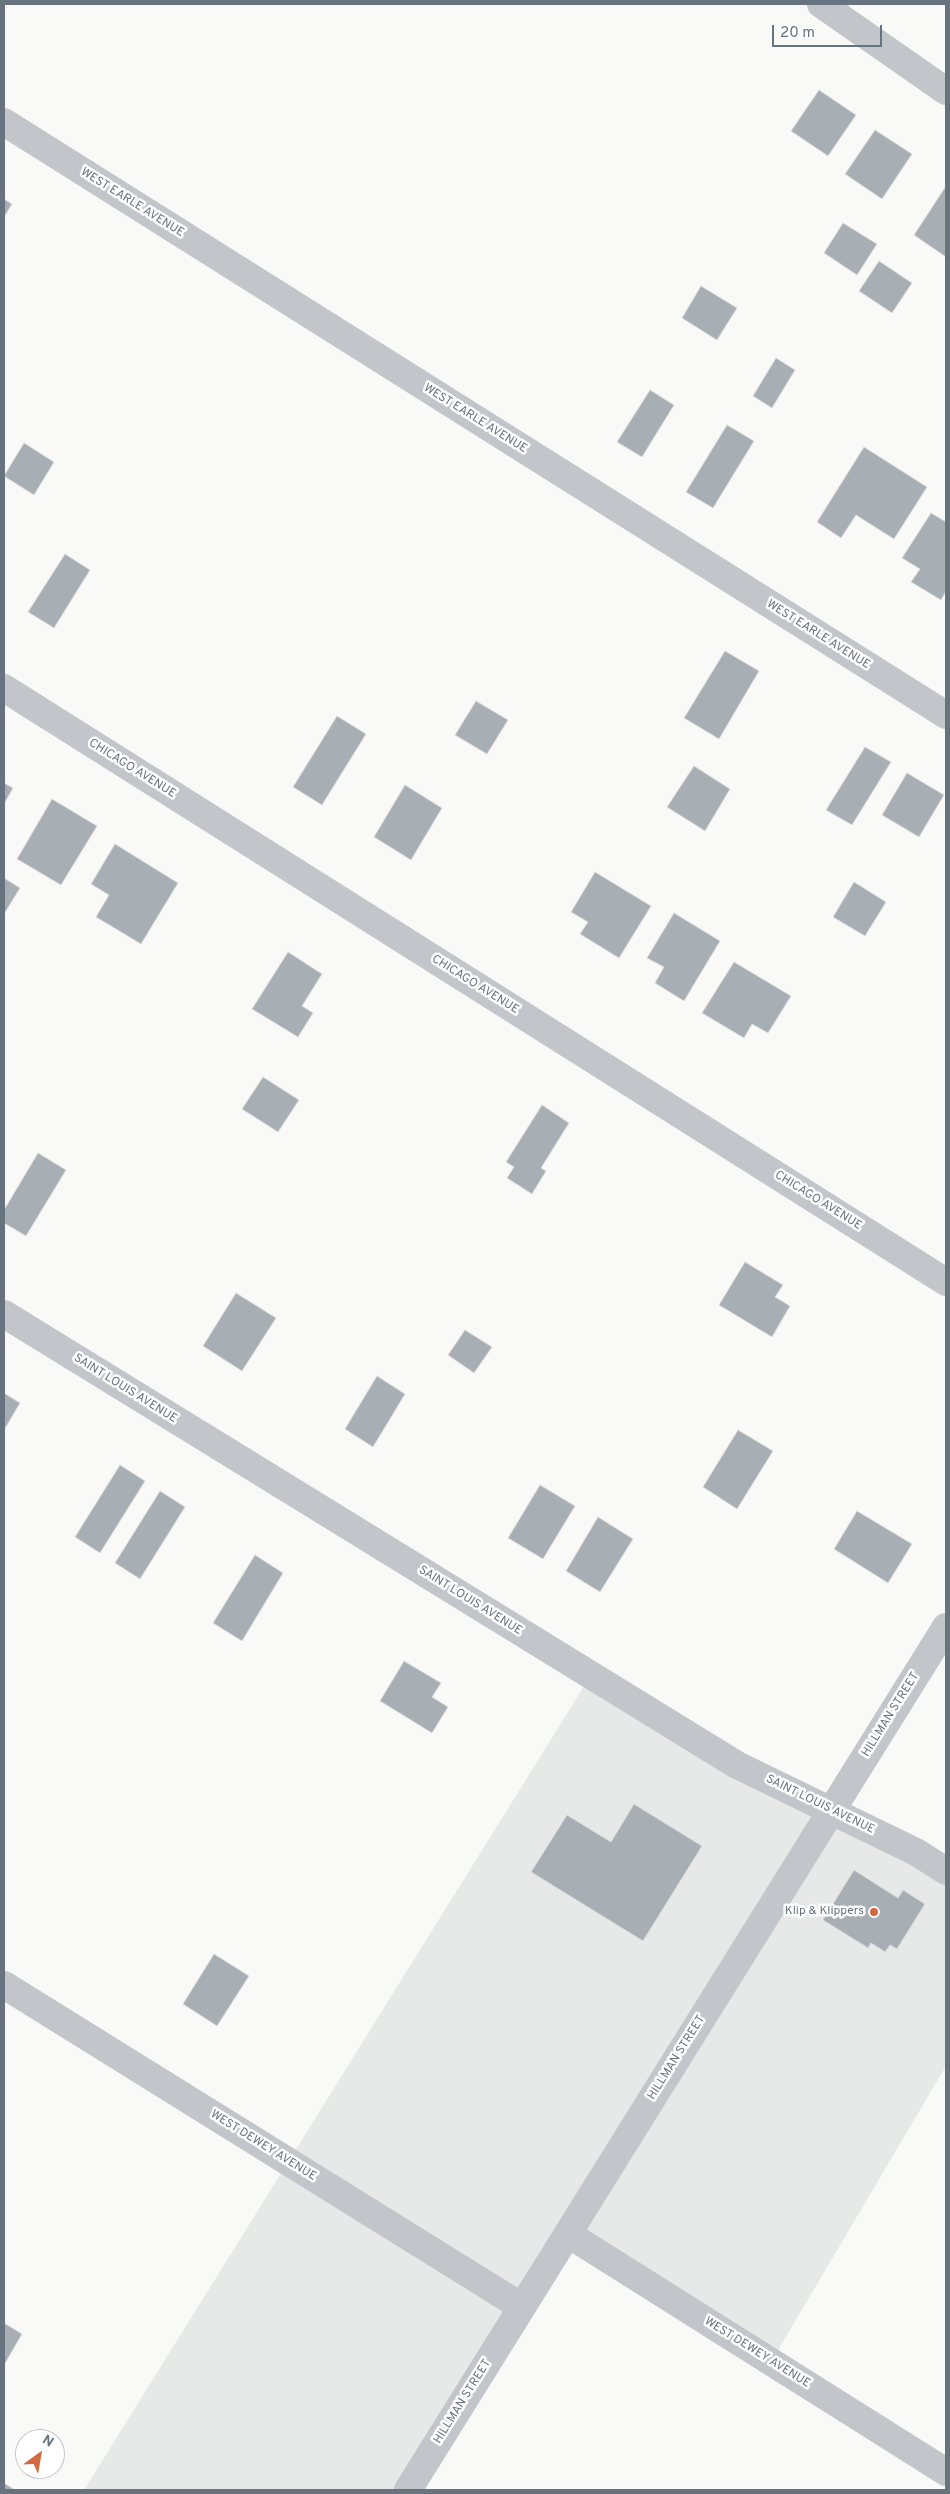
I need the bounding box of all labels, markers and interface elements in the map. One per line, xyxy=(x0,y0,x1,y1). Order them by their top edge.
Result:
scale bar xyxy=(775,15,885,47)
text: 20 m xyxy=(780,24,815,43)
street label: WEST EARLE AVENUE xyxy=(78,165,186,241)
street label: WEST EARLE AVENUE xyxy=(421,381,529,457)
street label: WEST EARLE AVENUE xyxy=(764,597,872,673)
street label: CHICAGO AVENUE xyxy=(86,736,178,802)
street label: CHICAGO AVENUE xyxy=(429,952,521,1018)
street label: CHICAGO AVENUE xyxy=(772,1168,864,1234)
street label: SAINT LOUIS AVENUE xyxy=(71,1351,179,1427)
street label: SAINT LOUIS AVENUE xyxy=(416,1563,524,1639)
street label: HILLMAN STREET xyxy=(859,1670,923,1760)
street label: SAINT LOUIS AVENUE xyxy=(763,1772,877,1838)
place label: Klip & Klippers xyxy=(785,1905,864,1919)
marker: Klip & Klippers xyxy=(868,1906,880,1918)
street label: HILLMAN STREET xyxy=(645,2013,709,2103)
street label: WEST DEWEY AVENUE xyxy=(207,2108,319,2184)
street label: WEST DEWEY AVENUE xyxy=(701,2315,813,2391)
street label: HILLMAN STREET xyxy=(431,2357,495,2447)
north arrow xyxy=(15,2429,65,2479)
text: N xyxy=(39,2432,56,2452)

